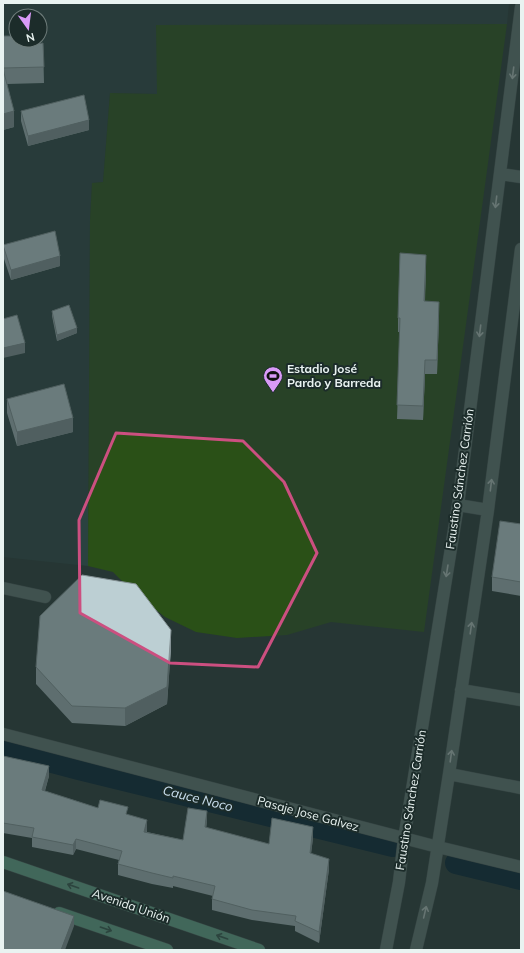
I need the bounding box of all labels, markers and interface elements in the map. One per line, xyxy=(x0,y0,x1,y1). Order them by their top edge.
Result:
north arrow xyxy=(8,8,48,48)
text: N xyxy=(25,30,36,46)
one-way arrow xyxy=(509,66,516,79)
one-way arrow xyxy=(492,195,500,208)
one-way arrow xyxy=(476,324,484,337)
place label: Estadio José Pardo y Barreda xyxy=(287,361,381,390)
sports icon: Estadio José Pardo y Barreda xyxy=(262,365,284,393)
street label: Faustino Sánchez Carrión xyxy=(442,408,477,550)
one-way arrow xyxy=(487,479,495,492)
one-way arrow xyxy=(443,564,451,577)
one-way arrow xyxy=(467,622,475,635)
street label: Faustino Sánchez Carrión xyxy=(392,729,429,871)
one-way arrow xyxy=(448,750,456,763)
water label: Cauce Noco xyxy=(161,782,235,814)
street label: Pasaje Jose Galvez xyxy=(256,793,361,834)
one-way arrow xyxy=(67,882,79,890)
street label: Avenida Unión xyxy=(90,885,172,926)
one-way arrow xyxy=(422,906,429,919)
one-way arrow xyxy=(100,926,112,934)
one-way arrow xyxy=(217,933,229,941)

